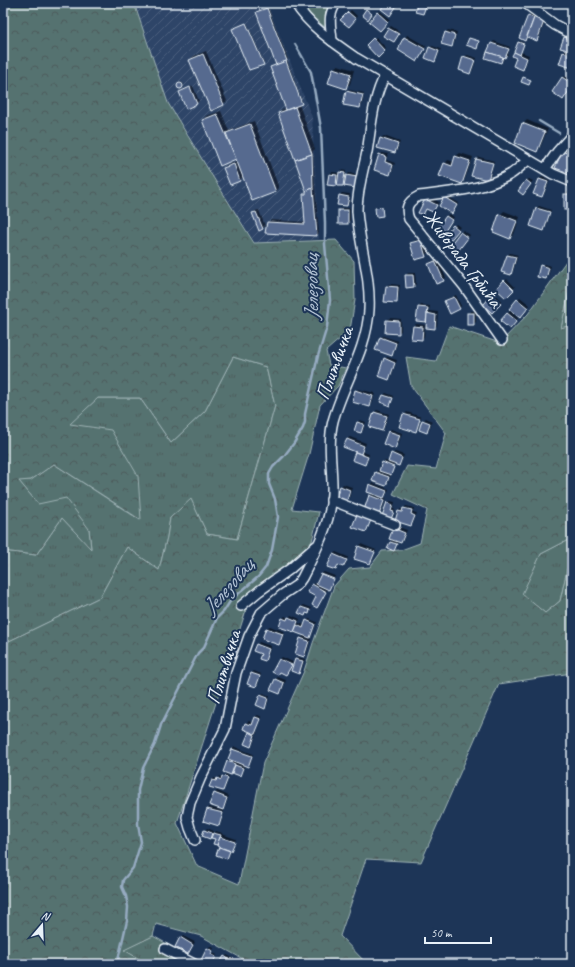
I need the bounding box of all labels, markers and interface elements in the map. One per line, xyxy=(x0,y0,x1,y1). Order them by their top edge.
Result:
street label: Живорада Грбића xyxy=(417,204,509,314)
water label: Јелезовац xyxy=(297,252,325,322)
street label: Плитвичка xyxy=(310,322,360,403)
water label: Јелезовац xyxy=(195,551,261,621)
street label: Плитвичка xyxy=(200,625,247,707)
north arrow xyxy=(22,905,62,945)
text: N xyxy=(40,908,53,924)
scale bar xyxy=(425,919,491,945)
text: 50 m xyxy=(431,925,453,941)

